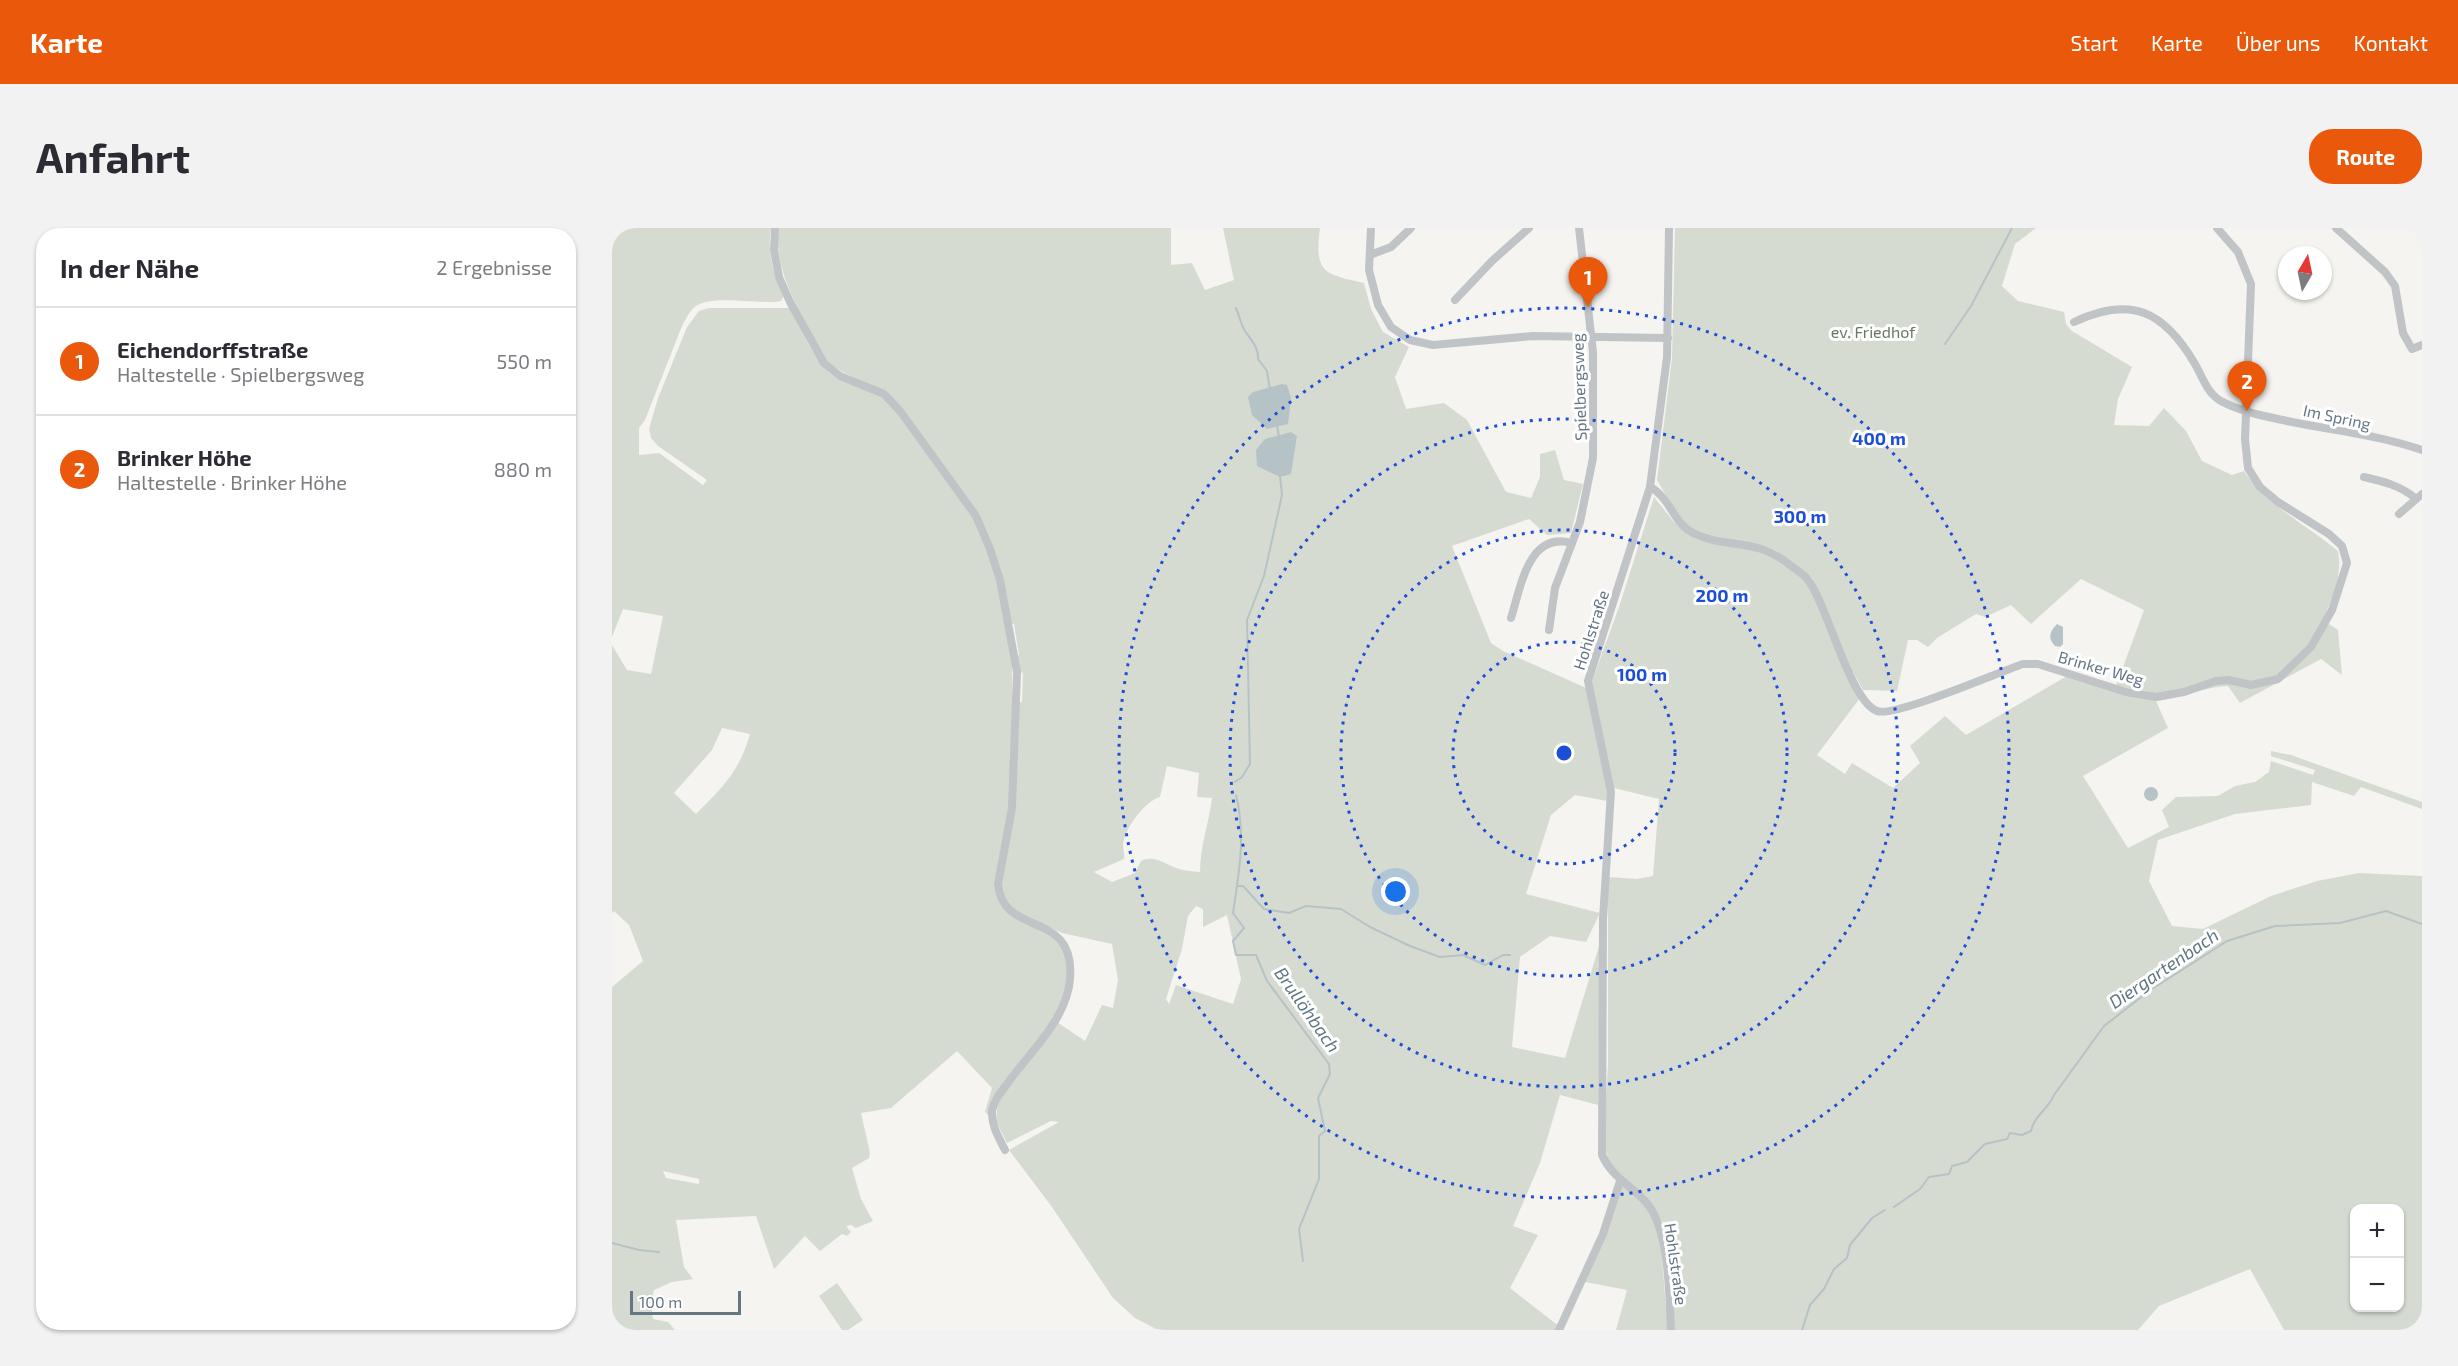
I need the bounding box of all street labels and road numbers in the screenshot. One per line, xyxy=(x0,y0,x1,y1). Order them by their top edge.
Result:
street label: Spielbergsweg xyxy=(1567,333,1590,441)
street label: Im Spring xyxy=(2302,400,2373,433)
street label: Hohlstraße xyxy=(1569,588,1612,672)
street label: Brinker Weg xyxy=(2056,646,2146,689)
street label: Hohlstraße xyxy=(1661,1222,1692,1306)

